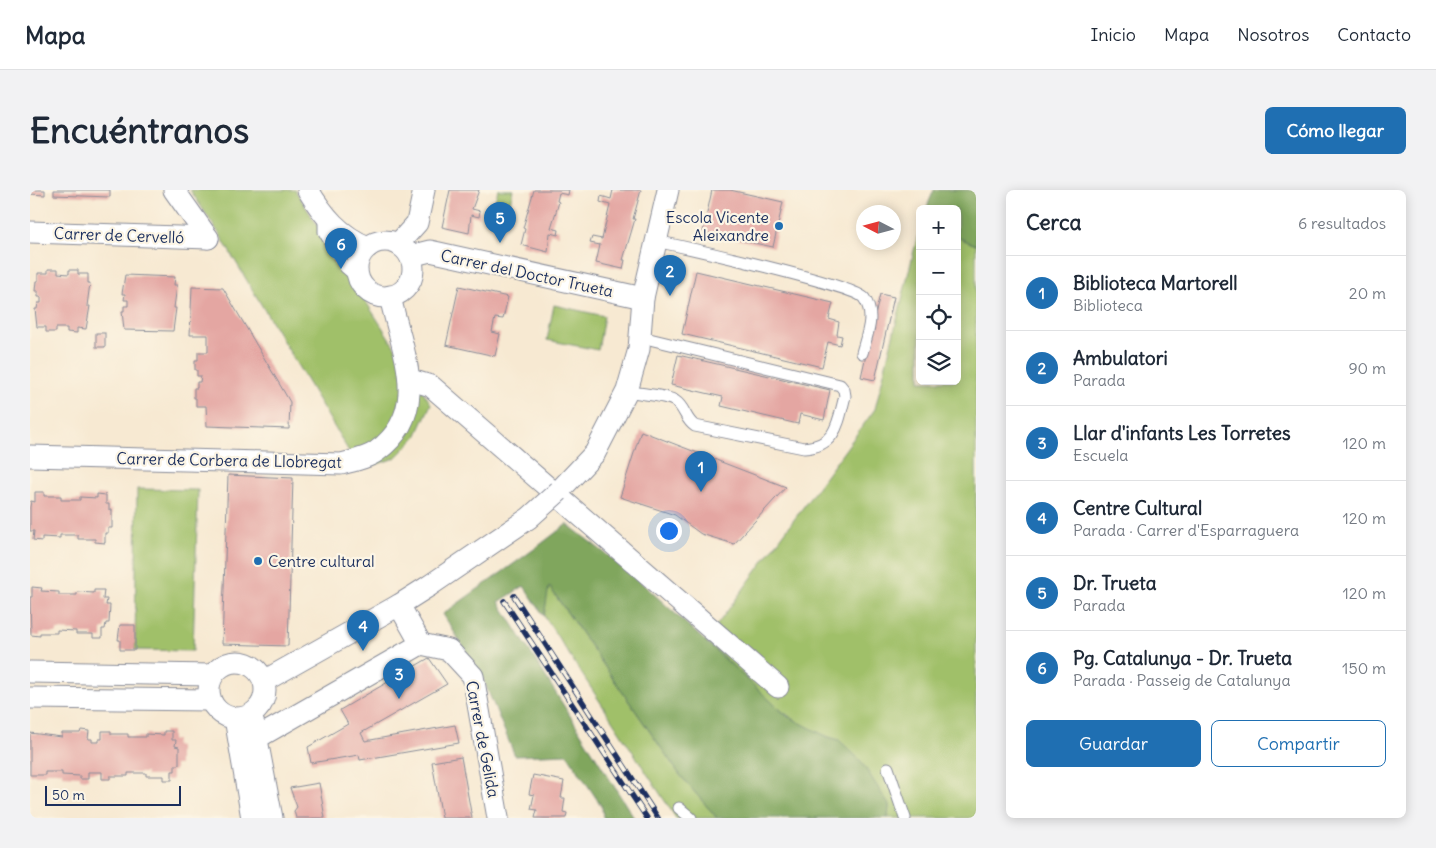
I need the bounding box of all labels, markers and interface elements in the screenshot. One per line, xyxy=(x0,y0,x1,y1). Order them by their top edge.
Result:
text: Mapa xyxy=(25,20,85,50)
text: Inicio xyxy=(1090,23,1136,46)
text: Mapa xyxy=(1164,23,1209,46)
text: Nosotros xyxy=(1237,23,1309,46)
text: Contacto xyxy=(1337,23,1411,46)
button: Cómo llegar xyxy=(1265,107,1406,154)
text: Encuéntranos xyxy=(30,108,249,152)
pin: 5 xyxy=(484,202,516,243)
north arrow xyxy=(856,205,901,250)
map controls xyxy=(916,205,961,385)
button: + xyxy=(916,205,961,250)
place label: Escola Vicente Aleixandre xyxy=(666,207,769,245)
text: Cerca xyxy=(1026,209,1081,236)
text: 6 resultados xyxy=(1298,213,1386,233)
marker: Escola Vicente Aleixandre xyxy=(773,220,785,232)
street label: Carrer de Cervelló xyxy=(53,223,185,247)
pin: 6 xyxy=(325,228,357,269)
street label: Carrer del Doctor Trueta xyxy=(439,245,615,301)
button: − xyxy=(916,250,961,295)
pin: 2 xyxy=(654,255,686,296)
text: Biblioteca Martorell xyxy=(1073,271,1237,295)
text: 1 xyxy=(1039,283,1045,303)
text: 20 m xyxy=(1349,283,1386,303)
button: locate xyxy=(916,295,961,340)
text: Biblioteca xyxy=(1073,295,1143,315)
button: layers xyxy=(916,340,961,385)
text: Ambulatori xyxy=(1073,346,1168,370)
text: 2 xyxy=(1038,358,1046,378)
text: 90 m xyxy=(1348,358,1386,378)
text: Parada xyxy=(1073,370,1125,390)
text: Llar d'infants Les Torretes xyxy=(1073,421,1291,445)
text: 3 xyxy=(1037,433,1047,453)
text: 120 m xyxy=(1343,433,1386,453)
text: Escuela xyxy=(1073,445,1128,465)
street label: Carrer de Corbera de Llobregat xyxy=(116,448,342,472)
pin: 1 xyxy=(685,451,717,492)
text: Centre Cultural xyxy=(1073,496,1202,520)
text: 4 xyxy=(1037,508,1047,528)
text: 120 m xyxy=(1343,508,1386,528)
your location xyxy=(656,518,682,544)
text: Parada · Carrer d'Esparraguera xyxy=(1073,520,1299,540)
place label: Centre cultural xyxy=(268,551,375,571)
marker: Centre cultural xyxy=(252,555,264,567)
text: Dr. Trueta xyxy=(1073,571,1157,595)
text: 5 xyxy=(1037,583,1047,603)
text: 120 m xyxy=(1343,583,1386,603)
text: Parada xyxy=(1073,595,1125,615)
pin: 4 xyxy=(347,610,379,651)
text: Pg. Catalunya - Dr. Trueta xyxy=(1073,646,1292,670)
pin: 3 xyxy=(383,658,415,699)
text: 6 xyxy=(1037,658,1047,678)
text: 150 m xyxy=(1342,658,1386,678)
text: Parada · Passeig de Catalunya xyxy=(1073,670,1291,690)
street label: Carrer de Gelida xyxy=(462,679,504,799)
button: Guardar xyxy=(1026,720,1201,767)
button: Compartir xyxy=(1211,720,1386,767)
scale bar xyxy=(45,783,181,806)
text: 50 m xyxy=(52,786,85,804)

